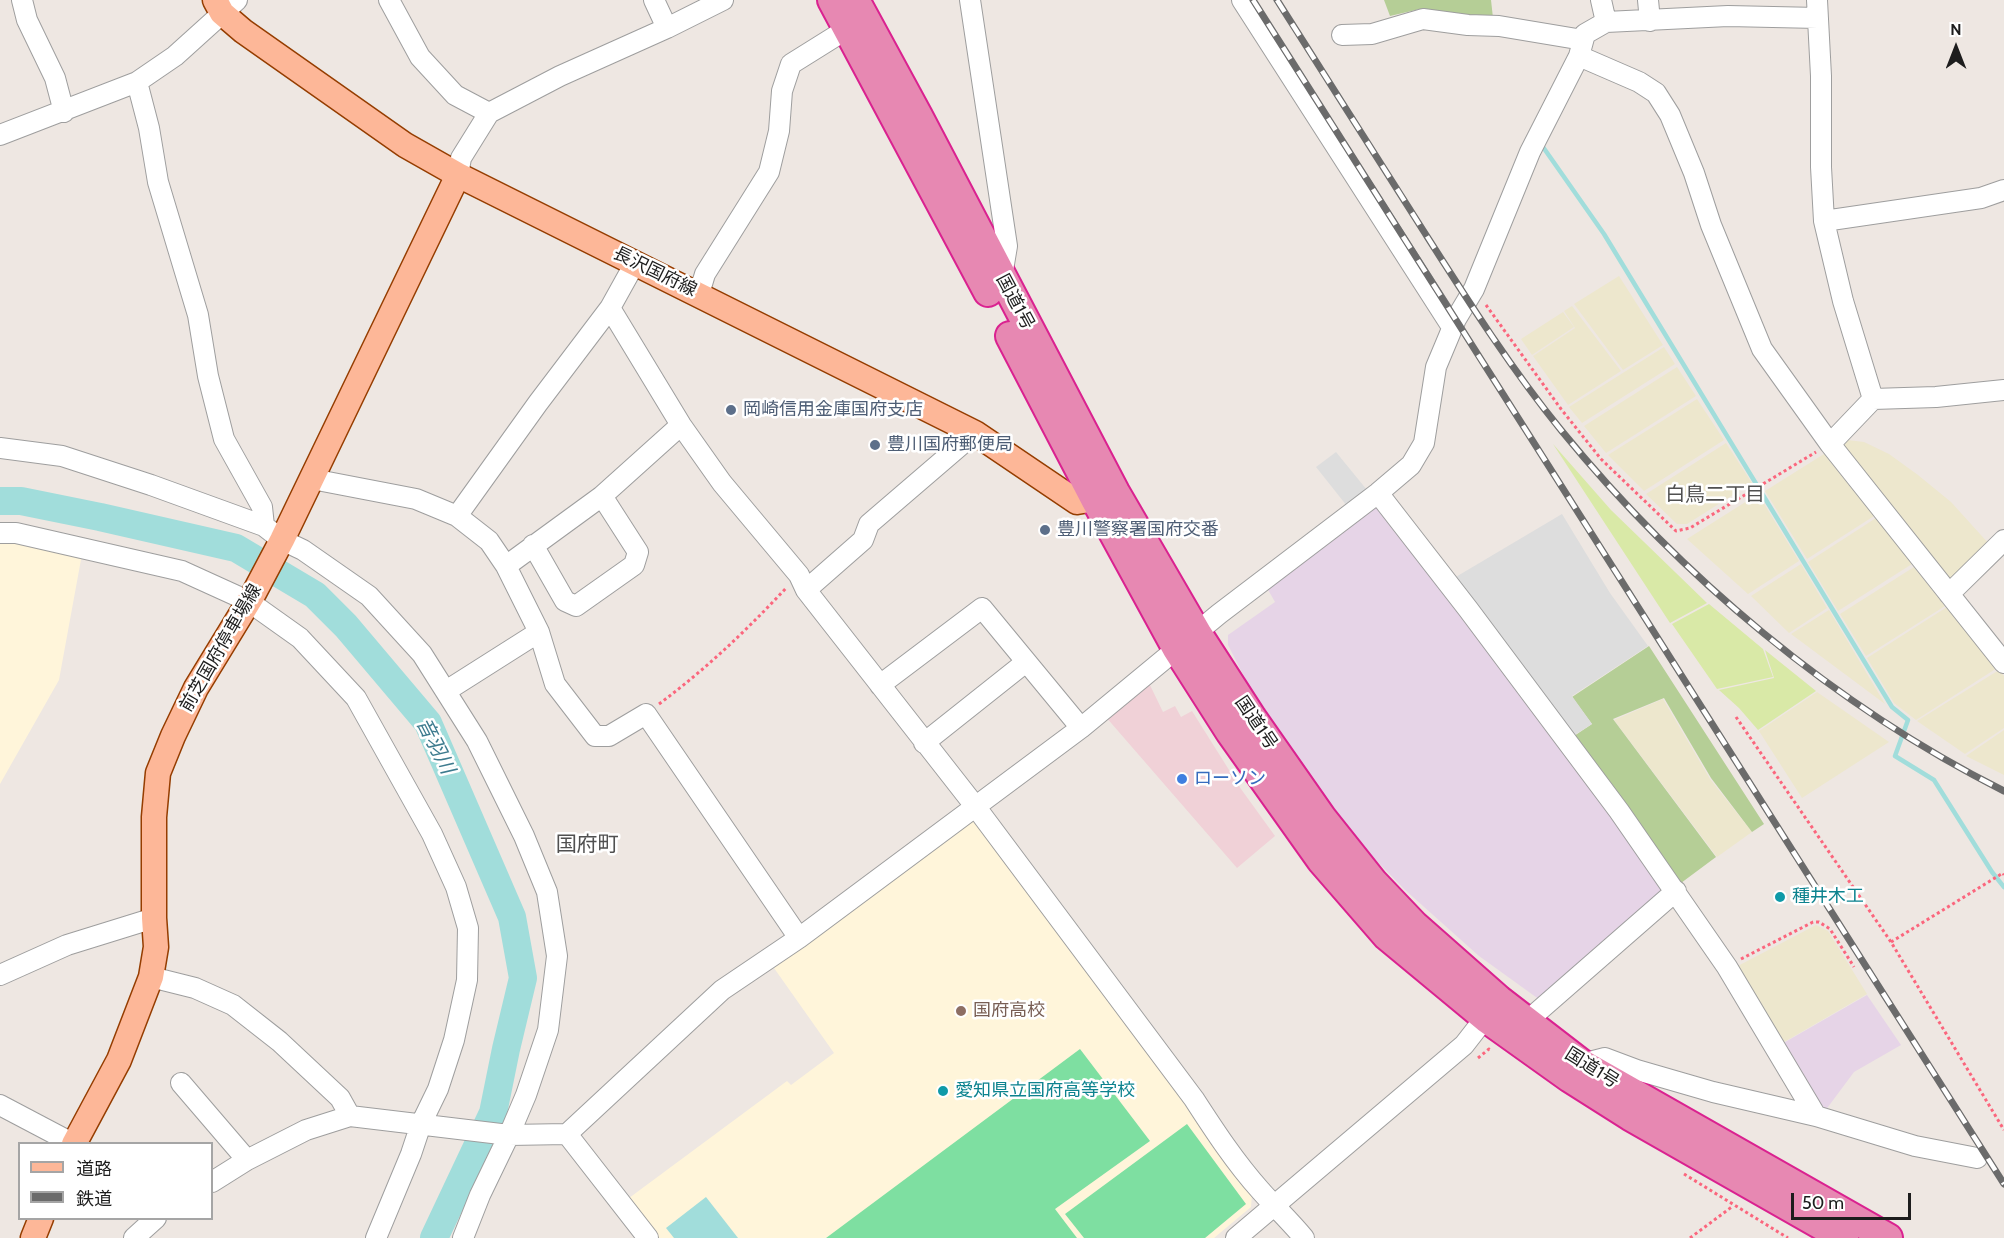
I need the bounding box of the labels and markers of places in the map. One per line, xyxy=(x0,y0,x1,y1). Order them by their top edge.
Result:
place label: 岡崎信用金庫国府支店 xyxy=(743,399,923,421)
marker: 岡崎信用金庫国府支店 xyxy=(724,403,738,417)
place label: 豊川国府郵便局 xyxy=(887,434,1013,456)
marker: 豊川国府郵便局 xyxy=(868,438,882,452)
place label: 豊川警察署国府交番 xyxy=(1057,519,1219,541)
marker: 豊川警察署国府交番 xyxy=(1038,523,1052,537)
place label: ローソン xyxy=(1194,768,1266,790)
marker: ローソン xyxy=(1175,772,1189,786)
place label: 種井木工 xyxy=(1792,886,1864,908)
marker: 種井木工 xyxy=(1773,890,1787,904)
place label: 国府高校 xyxy=(973,1000,1045,1022)
marker: 国府高校 xyxy=(954,1004,968,1018)
place label: 愛知県立国府高等学校 xyxy=(955,1080,1135,1102)
marker: 愛知県立国府高等学校 xyxy=(936,1084,950,1098)

